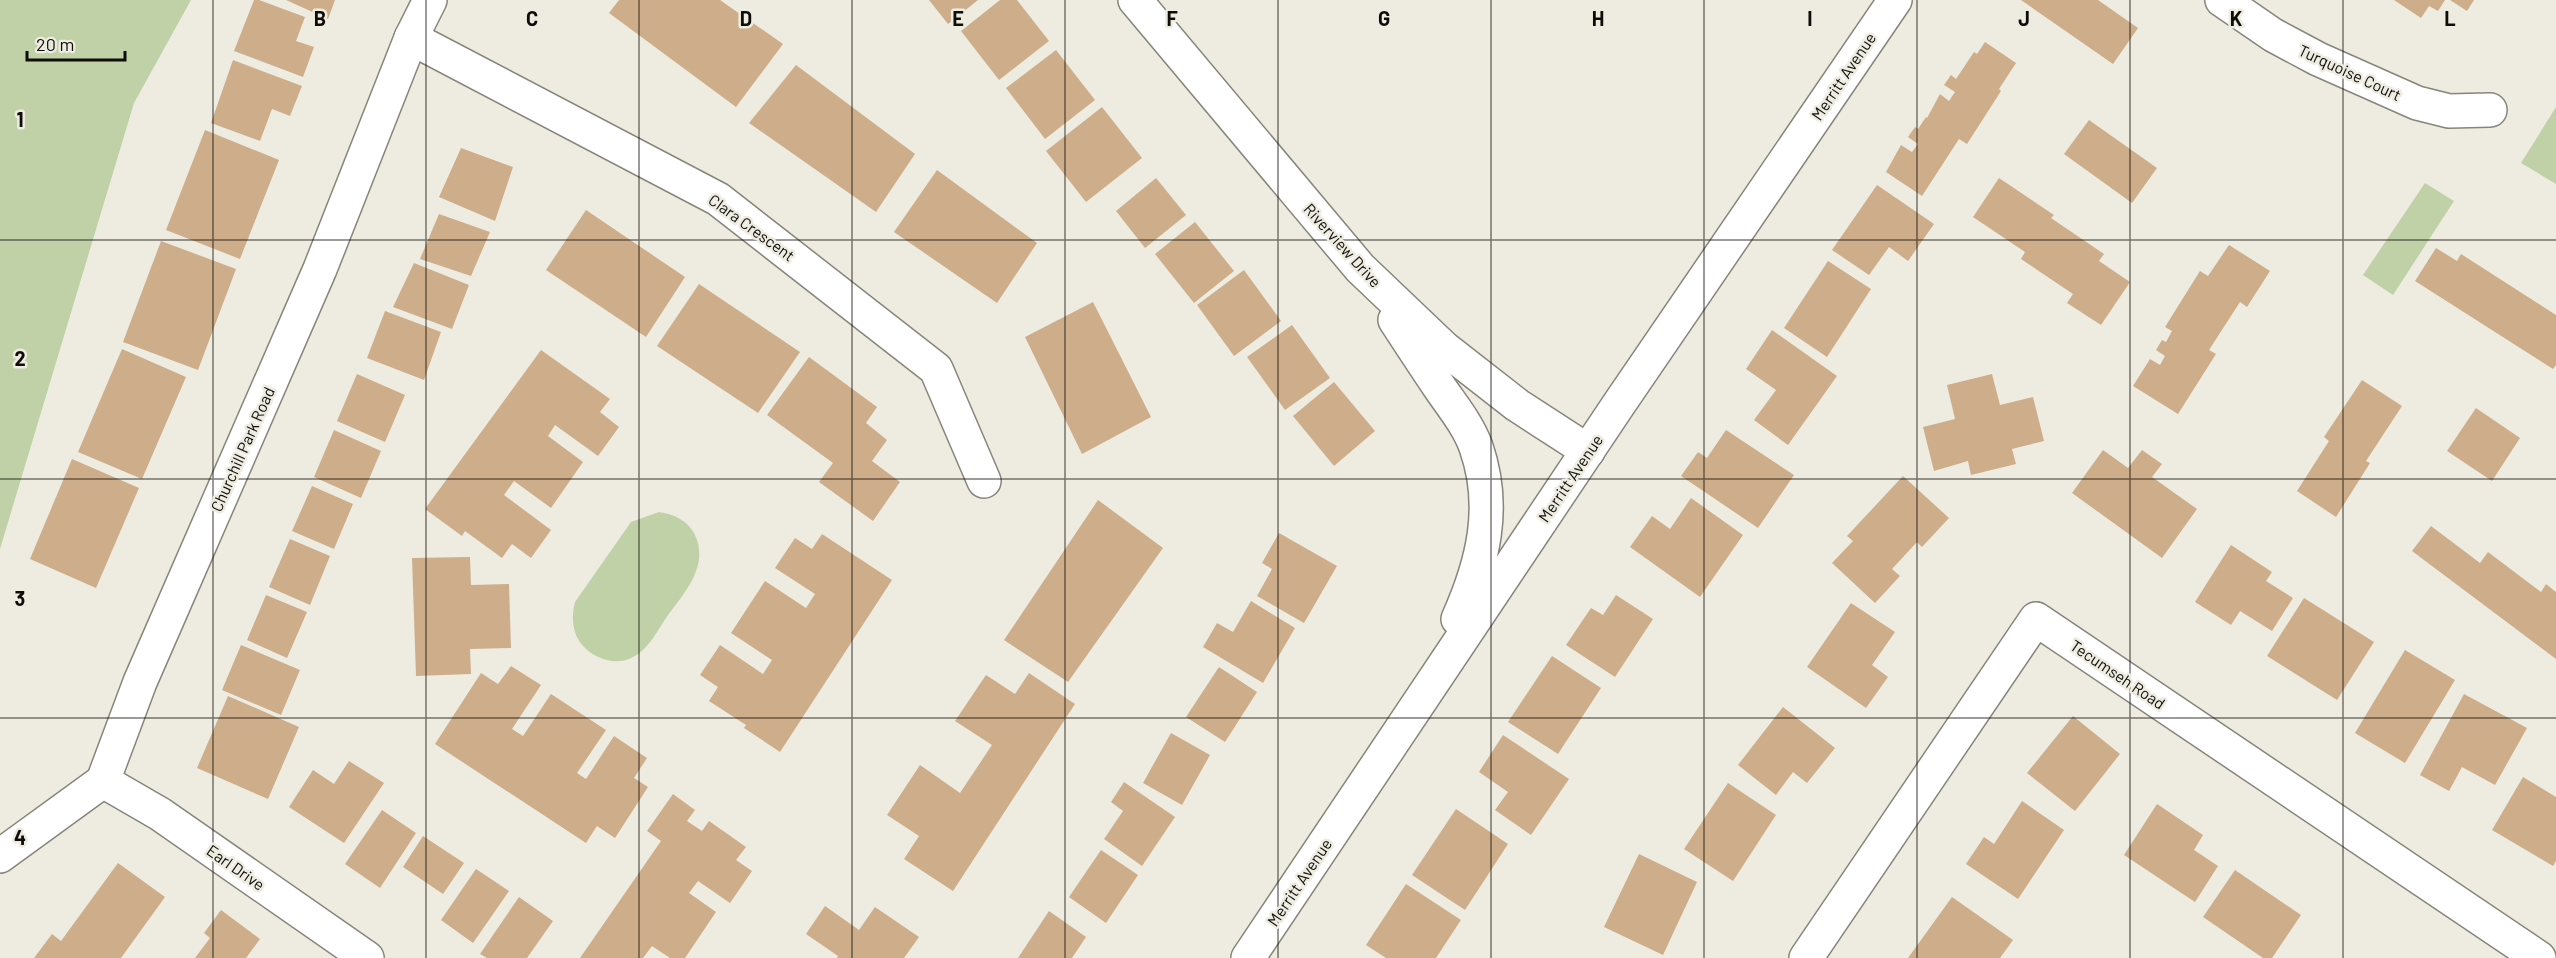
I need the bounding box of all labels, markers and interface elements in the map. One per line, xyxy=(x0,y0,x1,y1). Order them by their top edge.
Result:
text: B xyxy=(314,6,326,30)
text: C xyxy=(526,6,538,30)
text: D xyxy=(740,6,752,30)
text: E xyxy=(952,6,964,30)
text: F xyxy=(1166,6,1178,30)
text: G xyxy=(1378,6,1390,30)
text: H xyxy=(1592,6,1604,30)
text: I xyxy=(1807,6,1813,30)
text: J xyxy=(2018,6,2030,30)
text: K xyxy=(2230,6,2243,30)
text: L xyxy=(2444,6,2456,30)
scale bar xyxy=(27,24,124,62)
street label: Merritt Avenue xyxy=(1807,29,1879,123)
text: 20 m xyxy=(36,33,74,55)
street label: Turquoise Court xyxy=(2296,40,2404,104)
text: 1 xyxy=(16,107,24,131)
street label: Clara Crescent xyxy=(705,189,799,265)
street label: Riverview Drive xyxy=(1300,199,1386,291)
text: 2 xyxy=(14,346,26,370)
street label: Churchill Park Road xyxy=(206,384,278,514)
street label: Merritt Avenue xyxy=(1534,431,1606,525)
text: 3 xyxy=(15,586,25,610)
street label: Tecumseh Road xyxy=(2067,635,2169,713)
text: 4 xyxy=(14,825,26,849)
street label: Merritt Avenue xyxy=(1263,835,1335,929)
street label: Earl Drive xyxy=(203,840,269,894)

